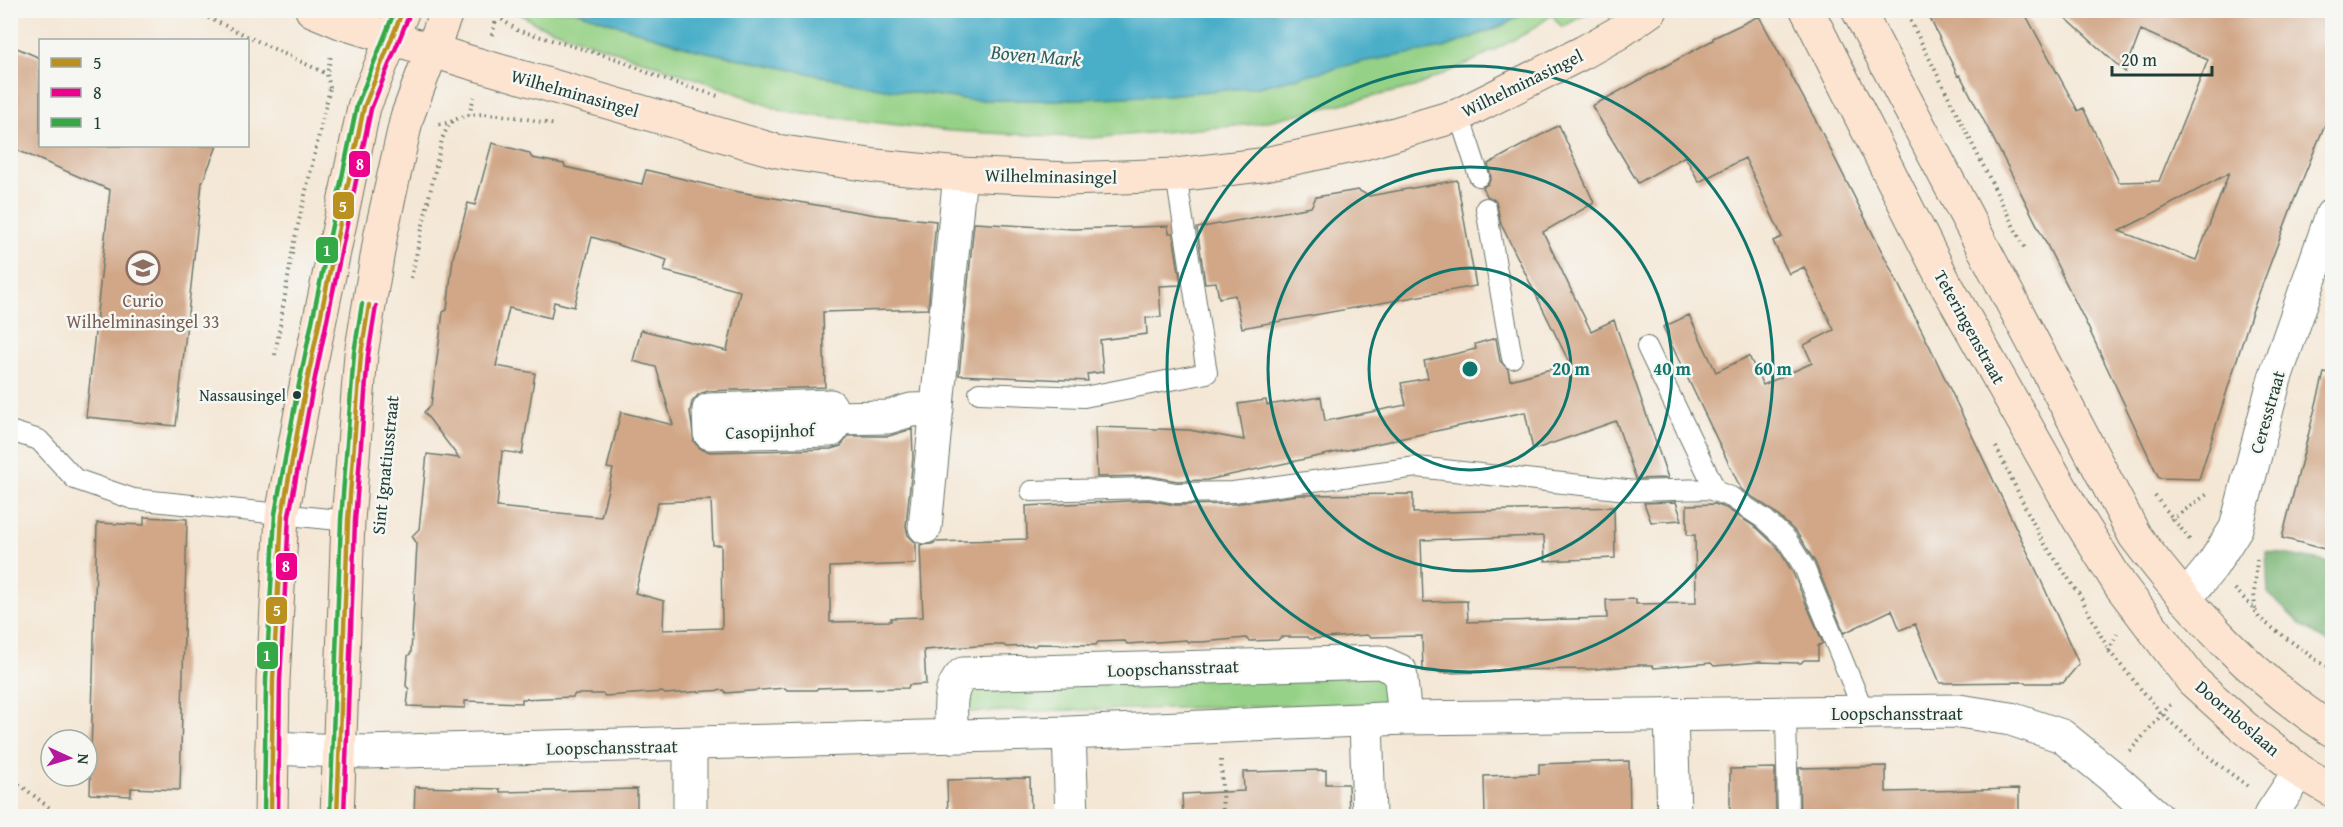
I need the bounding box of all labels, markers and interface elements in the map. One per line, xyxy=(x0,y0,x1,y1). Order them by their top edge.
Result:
water label: Boven Mark xyxy=(989,37,1083,73)
legend xyxy=(39,39,249,147)
scale bar xyxy=(2112,39,2212,77)
street label: Wilhelminasingel xyxy=(1457,42,1587,124)
text: 20 m xyxy=(2121,46,2157,73)
text: 5 xyxy=(93,49,102,76)
street label: Wilhelminasingel xyxy=(508,62,642,124)
text: 8 xyxy=(93,79,102,106)
text: 1 xyxy=(93,109,102,136)
line badge: 8 xyxy=(348,150,371,178)
text: 8 xyxy=(356,152,364,176)
street label: Wilhelminasingel xyxy=(985,161,1117,191)
line badge: 5 xyxy=(332,191,355,220)
text: 5 xyxy=(339,194,347,218)
line badge: 1 xyxy=(315,236,339,264)
text: 1 xyxy=(323,238,331,262)
school or university icon: Curio Wilhelminasingel 33 xyxy=(125,250,161,286)
street label: Teteringenstraat xyxy=(1927,265,2013,390)
place label: Curio Wilhelminasingel 33 xyxy=(66,287,220,335)
text: 20 m xyxy=(1552,355,1591,382)
text: 40 m xyxy=(1653,355,1692,382)
text: 60 m xyxy=(1754,355,1793,382)
centre of rings xyxy=(1460,359,1480,379)
street label: Ceresstraat xyxy=(2242,367,2292,457)
place label: Nassausingel xyxy=(199,383,287,407)
marker: Nassausingel xyxy=(291,389,303,401)
street label: Sint Ignatiusstraat xyxy=(364,393,406,536)
street label: Casopijnhof xyxy=(725,416,817,446)
line badge: 8 xyxy=(275,552,298,581)
text: 8 xyxy=(282,554,290,578)
line badge: 5 xyxy=(265,596,288,625)
text: 5 xyxy=(273,598,281,622)
line badge: 1 xyxy=(256,641,279,670)
text: 1 xyxy=(263,643,271,667)
street label: Loopschansstraat xyxy=(1107,652,1240,684)
street label: Doornboslaan xyxy=(2190,673,2286,763)
street label: Loopschansstraat xyxy=(1831,700,1963,727)
north arrow xyxy=(39,728,99,788)
street label: Loopschansstraat xyxy=(546,732,679,762)
text: N xyxy=(72,753,96,766)

